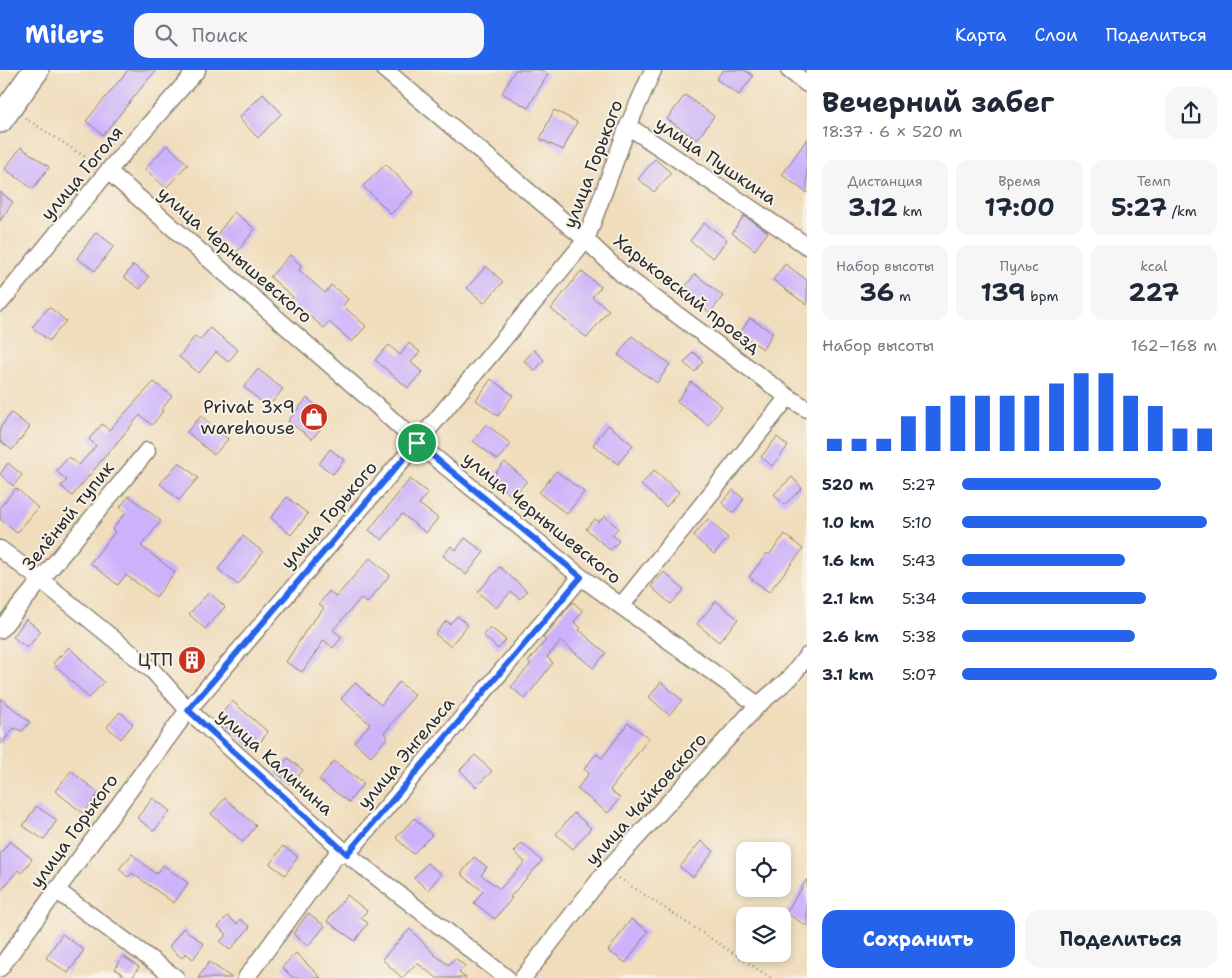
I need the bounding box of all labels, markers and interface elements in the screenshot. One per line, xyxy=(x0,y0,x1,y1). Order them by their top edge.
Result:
search box xyxy=(134,13,484,58)
text: Milers xyxy=(25,19,104,51)
icon: search xyxy=(152,21,180,49)
text: Поиск xyxy=(192,23,248,48)
text: Карта xyxy=(955,23,1006,47)
text: Слои xyxy=(1034,23,1078,47)
text: Поделиться xyxy=(1106,23,1207,47)
text: Вечерний забег xyxy=(822,83,1054,121)
button: share xyxy=(1165,87,1217,139)
street label: улица Горького xyxy=(557,96,629,232)
street label: улица Пушкина xyxy=(651,112,781,210)
street label: улица Гоголя xyxy=(35,121,129,225)
text: 18:37 · 6 × 520 m xyxy=(822,121,962,142)
text: Дистанция xyxy=(848,172,923,190)
text: Время xyxy=(998,172,1041,190)
text: Темп xyxy=(1137,172,1171,190)
street label: улица Чернышевского xyxy=(153,181,317,329)
text: 3.12 xyxy=(848,190,898,224)
text: 17:00 xyxy=(984,190,1055,224)
text: 5:27 xyxy=(1111,190,1167,224)
text: km xyxy=(898,202,922,220)
text: /km xyxy=(1167,202,1197,220)
street label: Харьковский проезд xyxy=(608,229,766,359)
text: Набор высоты xyxy=(836,257,934,275)
text: Пульс xyxy=(1000,257,1039,275)
text: kcal xyxy=(1140,257,1167,275)
text: 36 xyxy=(859,275,894,309)
text: 139 xyxy=(980,275,1026,309)
text: 227 xyxy=(1128,275,1179,309)
text: m xyxy=(894,287,911,305)
text: bpm xyxy=(1026,287,1059,305)
text: Набор высоты xyxy=(822,335,934,356)
text: 162–168 m xyxy=(1131,335,1217,356)
place label: Privat 3x9 warehouse xyxy=(200,395,295,440)
shop icon: Privat 3x9 warehouse xyxy=(299,402,329,432)
pin xyxy=(396,422,438,464)
icon: arrive xyxy=(403,429,431,457)
street label: улица Чернышевского xyxy=(458,447,626,589)
street label: Зелёный тупик xyxy=(17,456,120,575)
street label: улица Горького xyxy=(275,456,383,574)
text: 520 m xyxy=(822,474,874,495)
text: 5:27 xyxy=(902,474,936,495)
text: 1.0 km xyxy=(822,512,874,533)
text: 5:10 xyxy=(902,512,932,533)
text: 1.6 km xyxy=(822,550,874,571)
text: 5:43 xyxy=(902,550,936,571)
text: 2.1 km xyxy=(822,588,874,609)
text: 5:34 xyxy=(902,588,937,609)
text: 2.6 km xyxy=(822,626,879,647)
text: 5:38 xyxy=(902,626,937,647)
building icon: ЦТП xyxy=(177,645,207,675)
place label: ЦТП xyxy=(138,648,173,672)
text: 3.1 km xyxy=(822,664,873,685)
text: 5:07 xyxy=(902,664,937,685)
street label: улица Энгельса xyxy=(352,692,460,814)
street label: улица Калинина xyxy=(212,703,338,821)
street label: улица Чайковского xyxy=(580,728,712,870)
street label: улица Горького xyxy=(24,769,124,893)
map controls xyxy=(736,842,791,962)
button: locate xyxy=(736,842,791,897)
button: layers xyxy=(736,907,791,962)
button: Сохранить xyxy=(822,910,1015,968)
button: Поделиться xyxy=(1025,910,1217,968)

